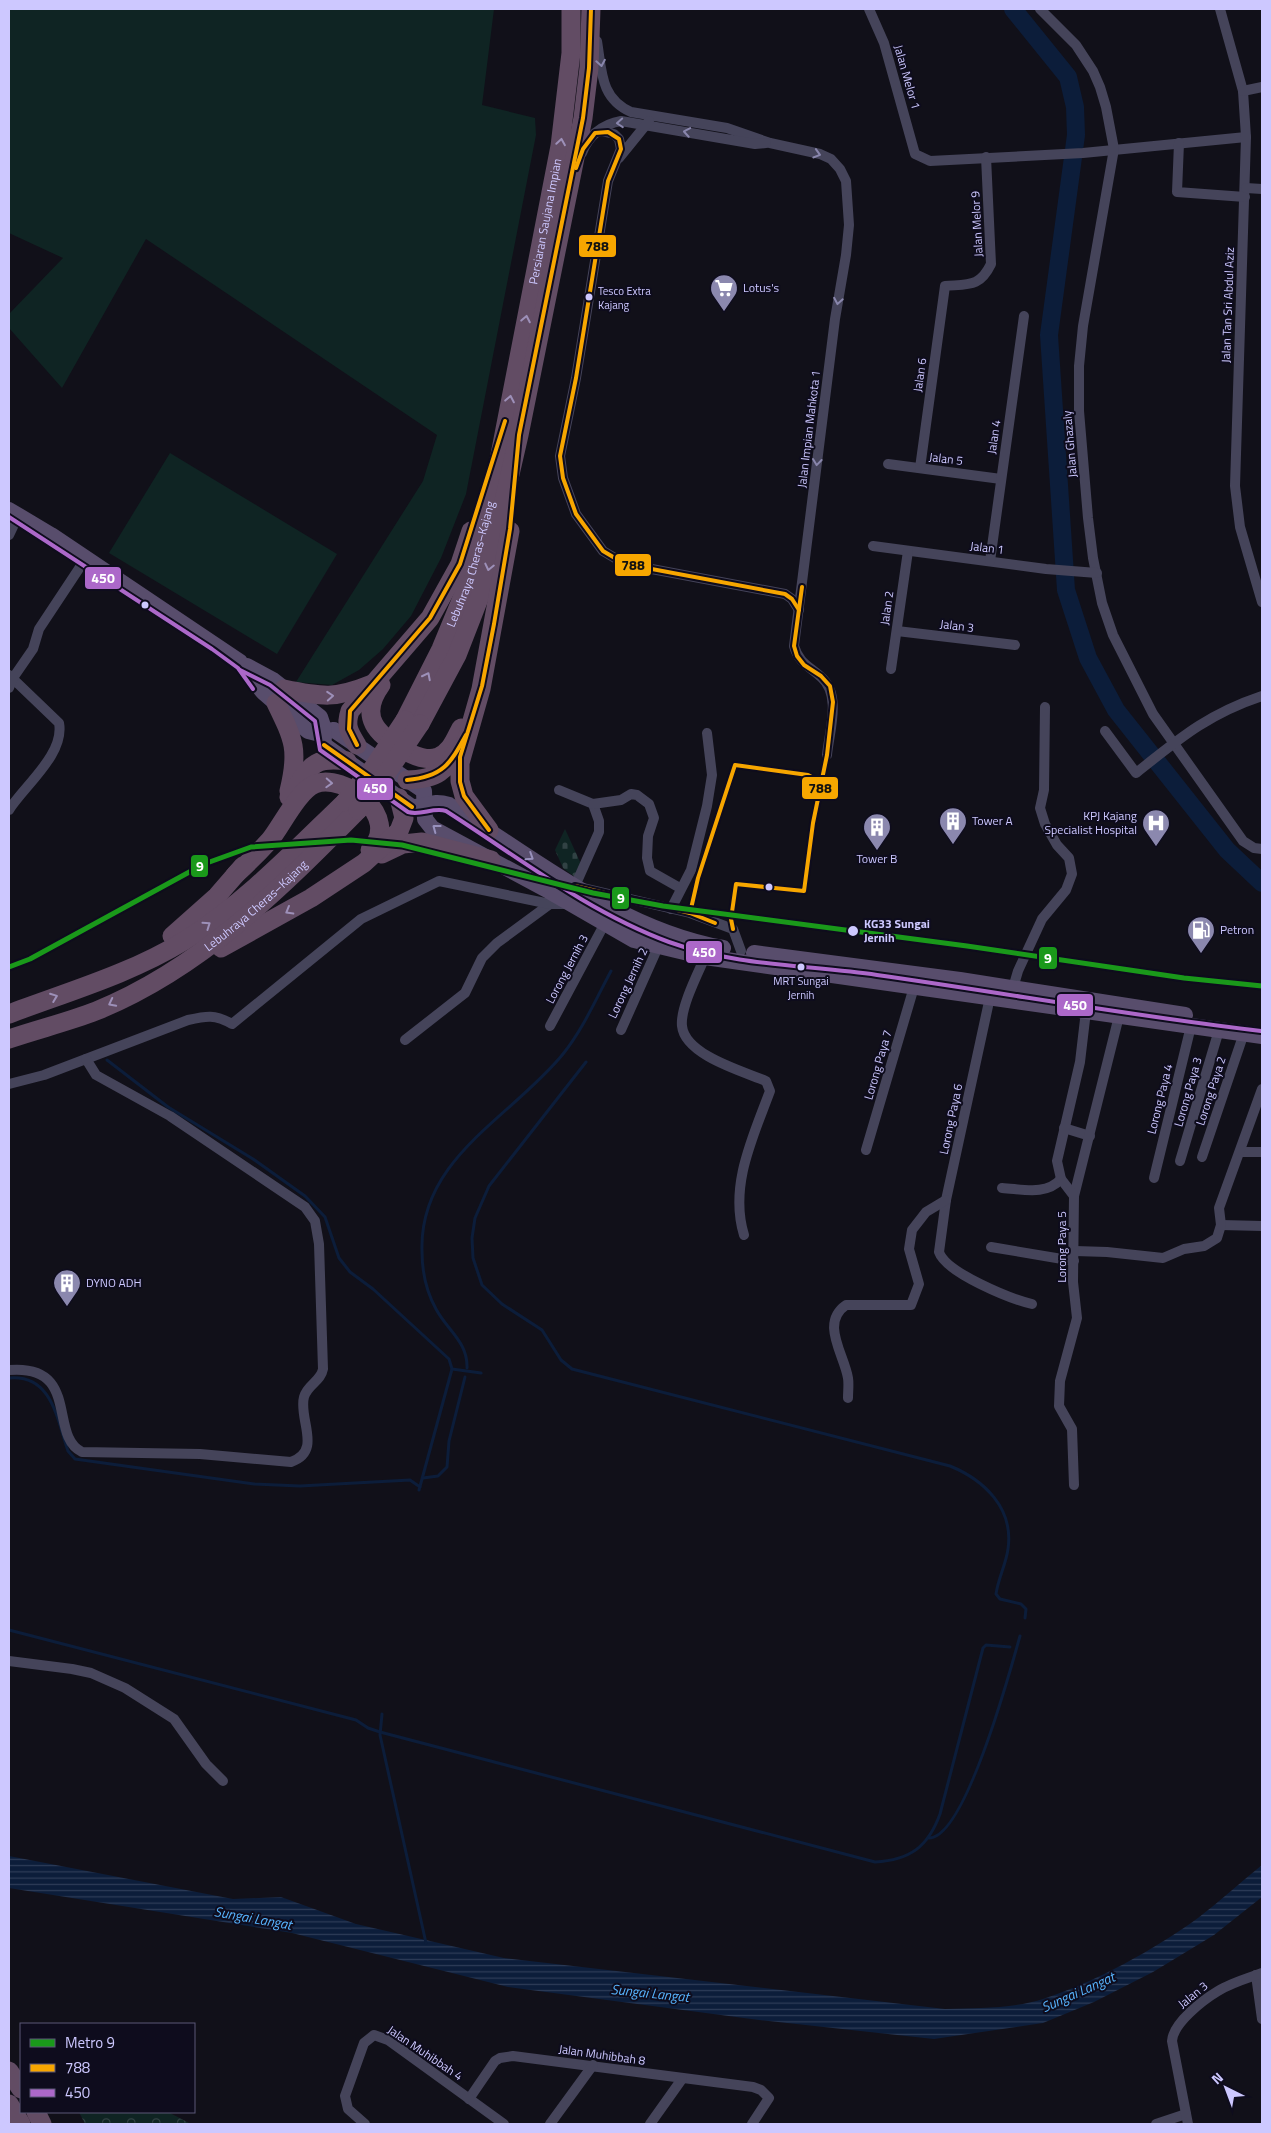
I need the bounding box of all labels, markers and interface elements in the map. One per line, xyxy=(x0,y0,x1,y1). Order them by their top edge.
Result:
street label: Jalan Melor 1 xyxy=(889,42,926,111)
one-way arrow xyxy=(595,59,605,68)
one-way arrow xyxy=(615,117,623,128)
one-way arrow xyxy=(682,127,691,137)
one-way arrow xyxy=(555,138,566,146)
one-way arrow xyxy=(812,148,821,158)
street label: Persiaran Saujana Impian xyxy=(523,157,566,286)
street label: Jalan Melor 9 xyxy=(965,190,988,258)
line badge: 788 xyxy=(578,234,617,258)
text: 788 xyxy=(585,235,609,256)
street label: Jalan Tan Sri Abdul Aziz xyxy=(1216,247,1239,363)
supermarket icon: Lotus's xyxy=(709,273,739,312)
place label: Lotus's xyxy=(743,278,780,297)
place label: Tesco Extra Kajang xyxy=(598,283,651,313)
marker: Tesco Extra Kajang xyxy=(584,292,594,302)
one-way arrow xyxy=(834,297,844,305)
one-way arrow xyxy=(520,314,530,323)
street label: Jalan 6 xyxy=(908,356,931,393)
street label: Jalan Impian Mahkota 1 xyxy=(792,369,825,489)
one-way arrow xyxy=(504,395,514,404)
street label: Jalan Ghazaly xyxy=(1057,410,1082,478)
street label: Jalan 4 xyxy=(982,418,1005,455)
street label: Jalan 5 xyxy=(928,447,964,470)
one-way arrow xyxy=(812,458,823,466)
street label: Lebuhraya Cheras–Kajang xyxy=(441,499,499,630)
street label: Jalan 1 xyxy=(969,536,1005,559)
line badge: 788 xyxy=(614,553,652,577)
text: 788 xyxy=(621,554,645,575)
one-way arrow xyxy=(484,563,495,572)
line badge: 450 xyxy=(84,566,122,590)
text: 450 xyxy=(91,567,115,588)
street label: Jalan 2 xyxy=(875,590,898,626)
unlabelled marker xyxy=(140,600,150,610)
street label: Jalan 3 xyxy=(939,614,975,637)
one-way arrow xyxy=(421,673,431,682)
one-way arrow xyxy=(326,690,334,701)
line badge: 788 xyxy=(801,776,839,800)
line badge: 450 xyxy=(356,777,394,801)
text: 450 xyxy=(363,777,387,798)
text: 788 xyxy=(808,777,832,798)
one-way arrow xyxy=(325,778,333,789)
building icon: Tower A xyxy=(938,806,968,845)
place label: KPJ Kajang Specialist Hospital xyxy=(1045,806,1137,839)
hospital icon: KPJ Kajang Specialist Hospital xyxy=(1141,808,1171,847)
place label: Tower A xyxy=(972,811,1013,830)
building icon: Tower B xyxy=(862,812,892,851)
one-way arrow xyxy=(432,825,441,834)
place label: Tower B xyxy=(857,849,897,868)
one-way arrow xyxy=(524,851,533,861)
line badge: 9 xyxy=(190,854,209,878)
text: 9 xyxy=(196,855,204,876)
street label: Lebuhraya Cheras–Kajang xyxy=(200,855,312,956)
unlabelled marker xyxy=(764,882,774,892)
line badge: 9 xyxy=(611,886,630,910)
text: 9 xyxy=(617,887,625,908)
one-way arrow xyxy=(285,904,294,914)
place label: KG33 Sungai Jernih xyxy=(864,914,930,947)
fuel station icon: Petron xyxy=(1186,915,1216,954)
place label: Petron xyxy=(1220,920,1254,939)
one-way arrow xyxy=(201,922,211,931)
marker: KG33 Sungai Jernih xyxy=(846,924,860,938)
street label: Lorong Jernih 3 xyxy=(540,931,593,1007)
line badge: 450 xyxy=(685,940,723,964)
text: 450 xyxy=(692,941,716,962)
street label: Lorong Jernih 2 xyxy=(603,944,652,1021)
line badge: 9 xyxy=(1038,946,1058,970)
text: 9 xyxy=(1044,947,1052,968)
marker: MRT Sungai Jernih xyxy=(796,962,806,972)
place label: MRT Sungai Jernih xyxy=(773,973,829,1003)
one-way arrow xyxy=(50,993,58,1003)
line badge: 450 xyxy=(1056,993,1094,1017)
text: 450 xyxy=(1063,994,1087,1015)
one-way arrow xyxy=(108,997,117,1007)
street label: Lorong Paya 7 xyxy=(859,1028,897,1102)
street label: Lorong Paya 2 xyxy=(1190,1054,1231,1128)
street label: Lorong Paya 3 xyxy=(1169,1055,1207,1129)
street label: Lorong Paya 4 xyxy=(1142,1062,1177,1136)
street label: Lorong Paya 6 xyxy=(934,1082,967,1156)
street label: Lorong Paya 5 xyxy=(1052,1211,1071,1283)
building icon: DYNO ADH xyxy=(52,1268,82,1307)
place label: DYNO ADH xyxy=(86,1273,142,1292)
water label: Sungai Langat xyxy=(213,1900,295,1935)
water label: Sungai Langat xyxy=(1038,1965,1119,2017)
street label: Jalan 3 xyxy=(1173,1977,1212,2013)
water label: Sungai Langat xyxy=(610,1978,692,2007)
street label: Jalan Muhibbah 4 xyxy=(384,2020,467,2085)
legend xyxy=(20,2023,195,2113)
text: Metro 9 xyxy=(65,2031,115,2054)
street label: Jalan Muhibbah 8 xyxy=(558,2039,647,2070)
text: 788 xyxy=(65,2056,90,2079)
north arrow xyxy=(1201,2063,1251,2113)
text: N xyxy=(1206,2067,1228,2089)
text: 450 xyxy=(65,2081,90,2104)

